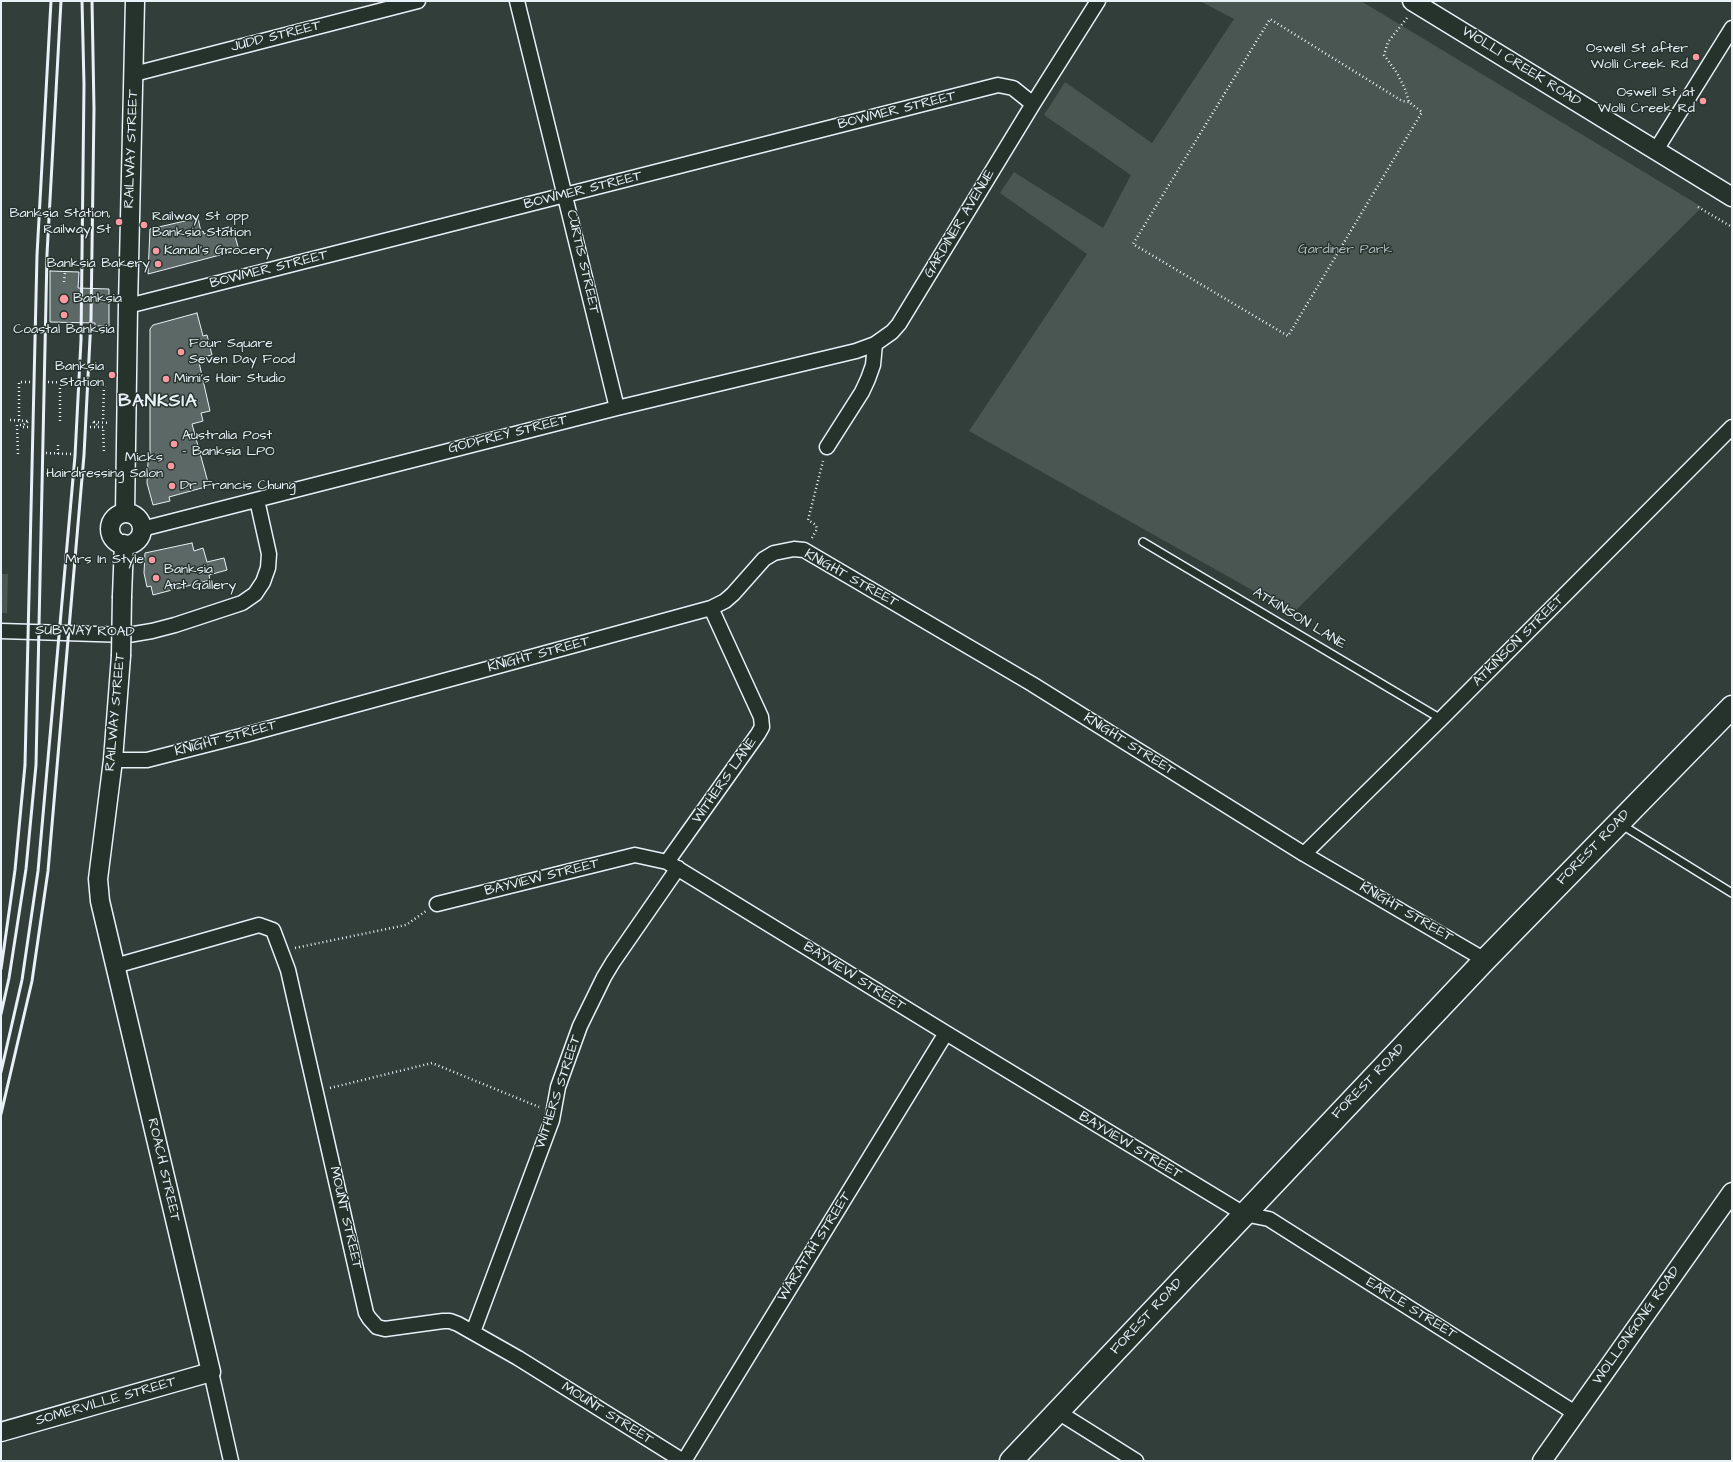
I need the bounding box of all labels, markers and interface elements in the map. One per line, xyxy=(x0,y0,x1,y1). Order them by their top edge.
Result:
street label: JUDD STREET xyxy=(229,18,323,56)
street label: WOLLI CREEK ROAD xyxy=(1458,23,1584,111)
place label: Oswell St after Wolli Creek Rd xyxy=(1586,41,1688,74)
marker: Oswell St after Wolli Creek Rd xyxy=(1691,52,1701,62)
place label: Oswell St at Wolli Creek Rd xyxy=(1598,85,1695,118)
street label: BOWMER STREET xyxy=(836,88,958,134)
street label: RAILWAY STREET xyxy=(122,89,142,209)
marker: Oswell St at Wolli Creek Rd xyxy=(1698,96,1708,106)
street label: GARDINER AVENUE xyxy=(921,167,999,281)
street label: BOWMER STREET xyxy=(522,168,644,214)
place label: Banksia Station, Railway St xyxy=(10,206,111,238)
street label: CURTIS STREET xyxy=(562,208,602,316)
place label: Railway St opp Banksia Station xyxy=(152,209,251,242)
marker: Banksia Station, Railway St xyxy=(114,217,124,227)
marker: Railway St opp Banksia Station xyxy=(139,220,149,230)
park label: Gardiner Park xyxy=(1298,242,1392,258)
place label: Kamal's Grocery xyxy=(164,243,272,259)
marker: Kamal's Grocery xyxy=(151,246,161,256)
street label: BOWMER STREET xyxy=(208,247,330,293)
place label: Banksia Bakery xyxy=(47,256,150,272)
marker: Banksia Bakery xyxy=(153,259,163,269)
place label: Banksia xyxy=(73,291,122,307)
marker: Banksia xyxy=(58,293,70,305)
marker: Coastal Banksia xyxy=(59,310,69,320)
place label: Coastal Banksia xyxy=(13,322,115,338)
place label: Four Square Seven Day Food xyxy=(189,336,295,368)
marker: Four Square Seven Day Food xyxy=(176,347,186,357)
place label: Banksia Station xyxy=(55,359,104,392)
marker: Banksia Station xyxy=(107,370,117,380)
place label: Mimi's Hair Studio xyxy=(174,371,286,387)
marker: Mimi's Hair Studio xyxy=(161,374,171,384)
district label: BANKSIA xyxy=(118,391,198,413)
street label: GODFREY STREET xyxy=(447,412,569,458)
place label: Australia Post - Banksia LPO xyxy=(182,428,275,460)
marker: Australia Post - Banksia LPO xyxy=(169,439,179,449)
place label: Micks Hairdressing Salon xyxy=(46,450,163,482)
marker: Micks Hairdressing Salon xyxy=(166,461,176,471)
place label: Dr Francis Chung xyxy=(180,478,296,494)
marker: Dr Francis Chung xyxy=(167,481,177,491)
street label: KNIGHT STREET xyxy=(801,546,901,612)
place label: Mrs In Style xyxy=(65,552,144,568)
marker: Mrs In Style xyxy=(147,555,157,565)
place label: Banksia Art Gallery xyxy=(164,562,236,594)
marker: Banksia Art Gallery xyxy=(151,573,161,583)
street label: ATKINSON LANE xyxy=(1249,585,1349,653)
street label: ATKINSON STREET xyxy=(1470,592,1568,690)
street label: SUBWAY ROAD xyxy=(35,623,135,641)
street label: KNIGHT STREET xyxy=(486,633,592,677)
street label: RAILWAY STREET xyxy=(102,652,130,772)
street label: KNIGHT STREET xyxy=(1080,710,1178,780)
street label: KNIGHT STREET xyxy=(173,717,279,761)
street label: WITHERS LANE xyxy=(689,735,761,827)
street label: FOREST ROAD xyxy=(1554,807,1634,889)
street label: BAYVIEW STREET xyxy=(483,856,601,900)
street label: KNIGHT STREET xyxy=(1356,880,1456,946)
street label: BAYVIEW STREET xyxy=(800,939,908,1015)
street label: WITHERS STREET xyxy=(533,1033,585,1151)
street label: FOREST ROAD xyxy=(1329,1041,1409,1123)
street label: BAYVIEW STREET xyxy=(1075,1109,1185,1183)
street label: ROACH STREET xyxy=(143,1117,183,1223)
street label: MOUNT STREET xyxy=(325,1165,365,1271)
street label: WARATAH STREET xyxy=(775,1189,855,1305)
street label: WOLLONGONG ROAD xyxy=(1590,1264,1684,1388)
street label: EARLE STREET xyxy=(1363,1274,1459,1344)
street label: FOREST ROAD xyxy=(1107,1275,1187,1359)
street label: SOMERVILLE STREET xyxy=(34,1374,178,1430)
street label: MOUNT STREET xyxy=(558,1379,656,1449)

